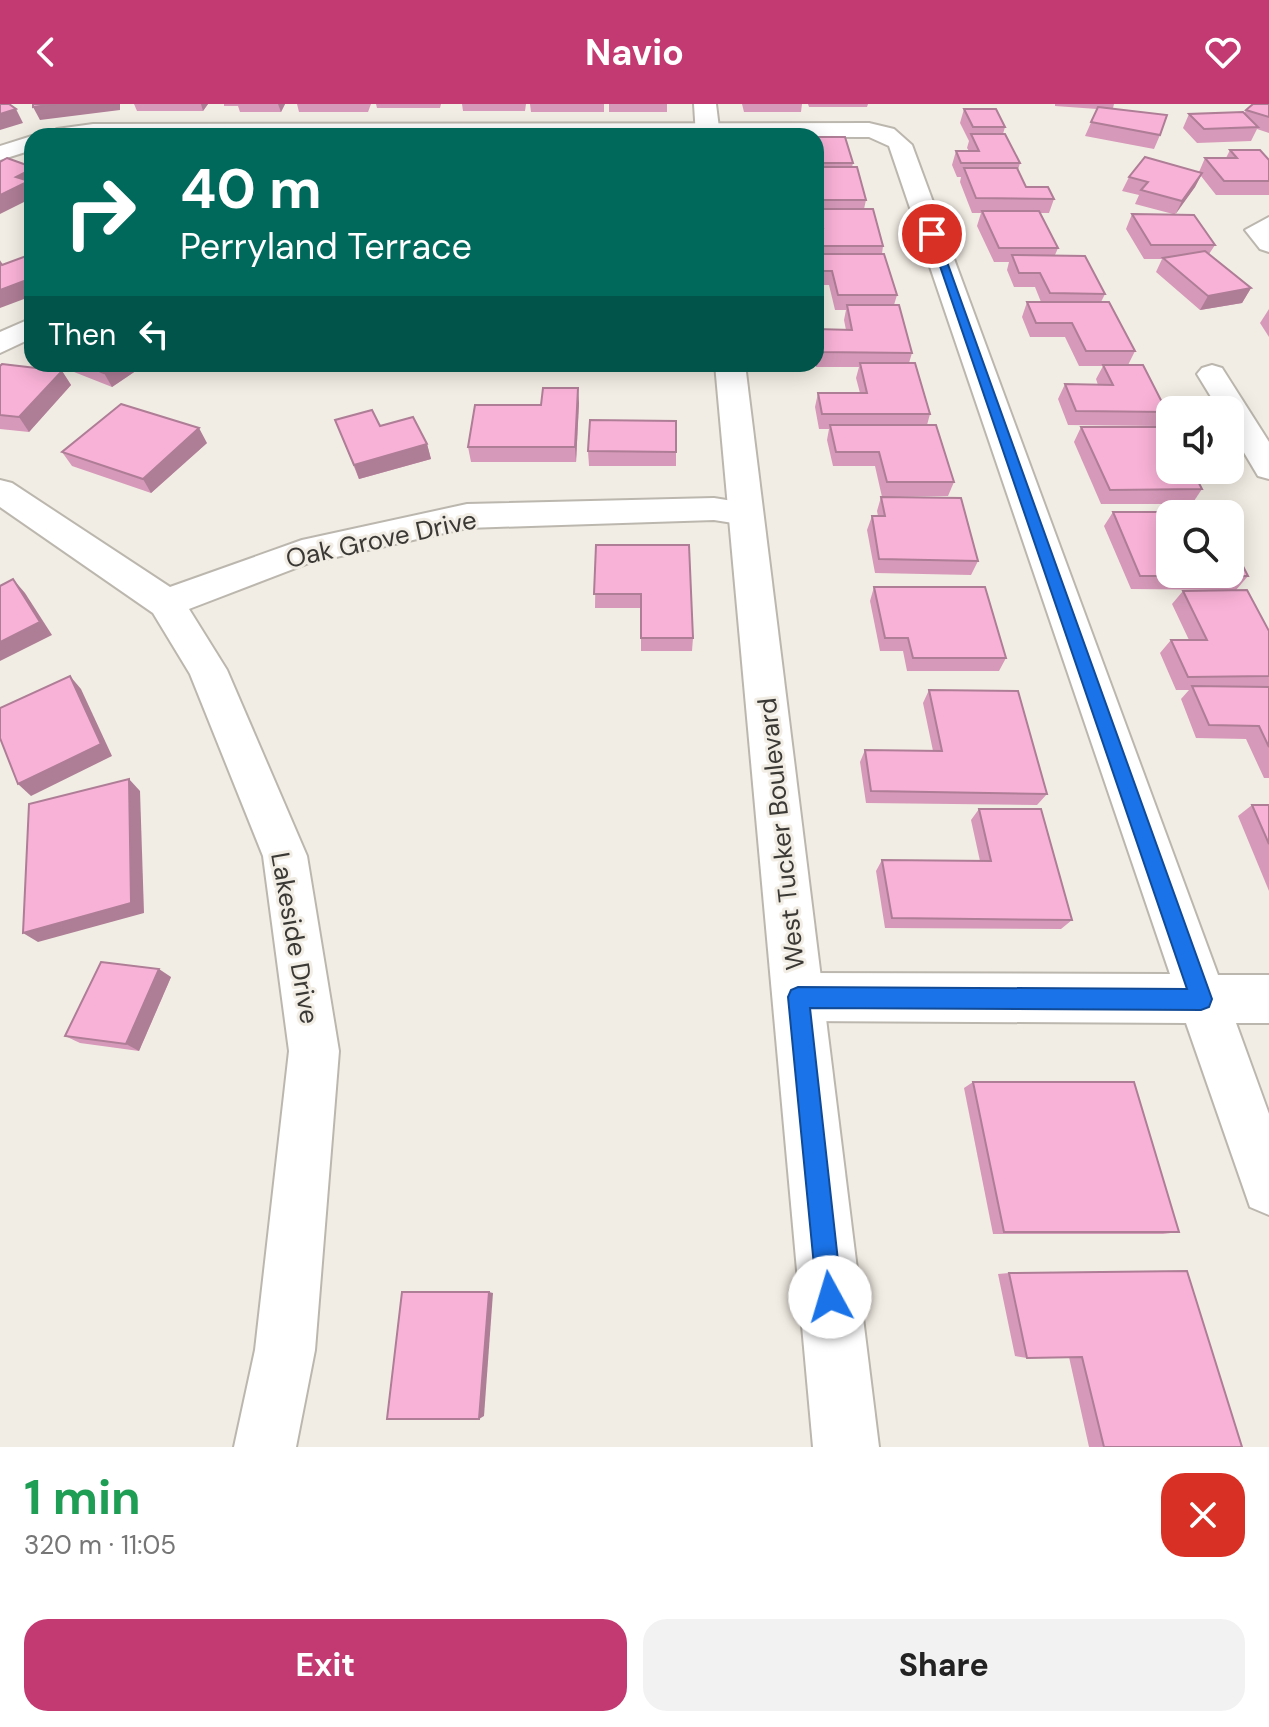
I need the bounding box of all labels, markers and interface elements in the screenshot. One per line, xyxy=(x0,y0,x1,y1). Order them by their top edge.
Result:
text: Navio xyxy=(585,29,684,76)
icon: back xyxy=(24,30,68,74)
icon: heart xyxy=(1201,30,1245,74)
text: 40 m xyxy=(180,152,322,225)
icon: right xyxy=(48,160,152,264)
pin xyxy=(898,200,966,268)
icon: arrive xyxy=(910,212,954,256)
text: Perryland Terrace xyxy=(180,223,472,270)
icon: left xyxy=(132,312,176,356)
text: Then xyxy=(48,315,116,354)
map controls xyxy=(1156,396,1244,588)
button: sound xyxy=(1156,396,1244,484)
button: search xyxy=(1156,500,1244,588)
street label: Oak Grove Drive xyxy=(282,502,480,576)
street label: West Tucker Boulevard xyxy=(750,696,812,972)
street label: Lakeside Drive xyxy=(263,850,327,1026)
position arrow xyxy=(788,1255,872,1339)
text: 1 min xyxy=(24,1466,141,1529)
button: close xyxy=(1161,1473,1245,1557)
text: 320 m · 11:05 xyxy=(24,1528,176,1562)
button: Exit xyxy=(24,1619,627,1711)
button: Share xyxy=(643,1619,1245,1711)

